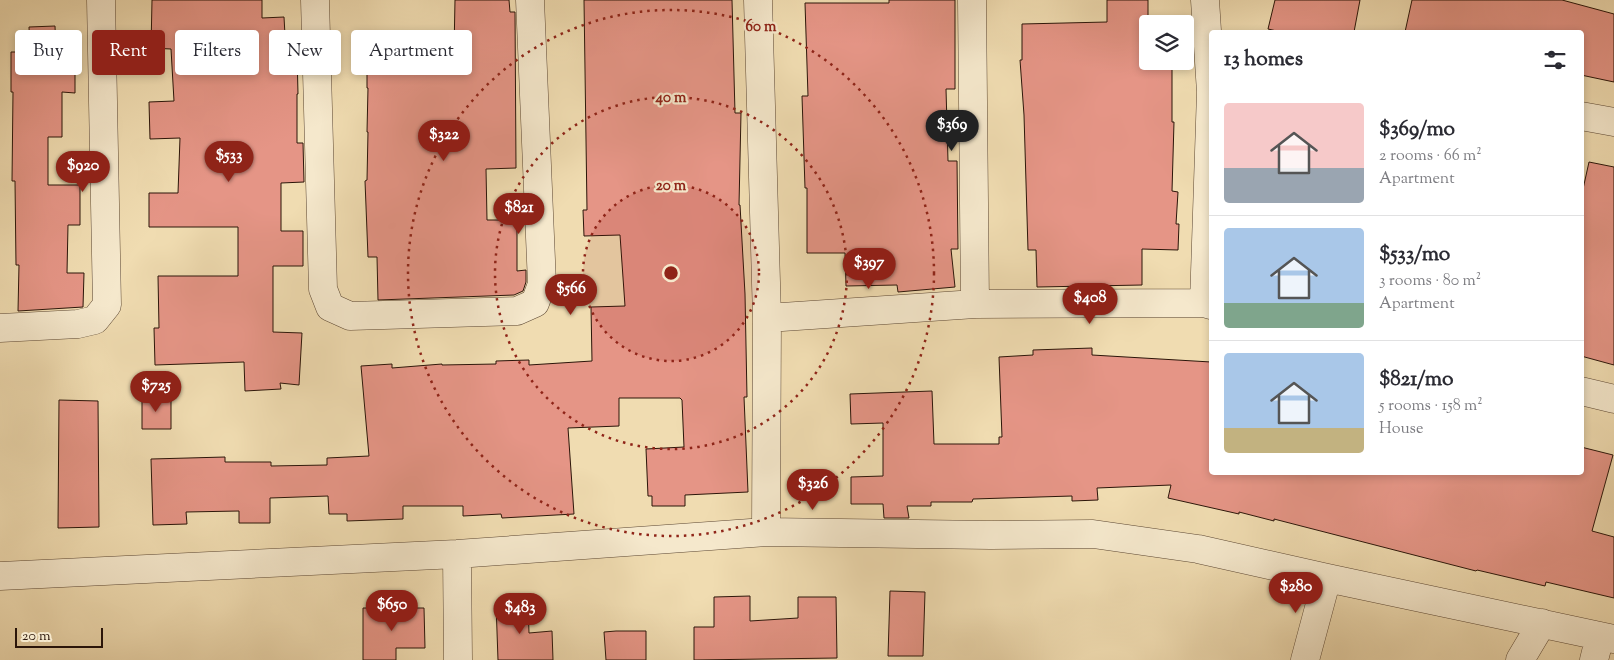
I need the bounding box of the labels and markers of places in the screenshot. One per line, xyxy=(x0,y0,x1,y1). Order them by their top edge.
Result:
pin: $369 xyxy=(922,110,982,152)
pin: $322 xyxy=(414,120,474,162)
pin: $533 xyxy=(199,140,259,183)
pin: $920 xyxy=(53,150,113,193)
pin: $821 xyxy=(489,192,549,235)
pin: $397 xyxy=(839,248,899,290)
centre of rings xyxy=(662,264,680,282)
pin: $566 xyxy=(541,274,601,316)
pin: $408 xyxy=(1060,282,1120,325)
pin: $725 xyxy=(126,370,186,413)
pin: $326 xyxy=(783,468,843,511)
pin: $280 xyxy=(1266,572,1326,614)
pin: $650 xyxy=(362,590,422,632)
pin: $483 xyxy=(490,592,550,635)

